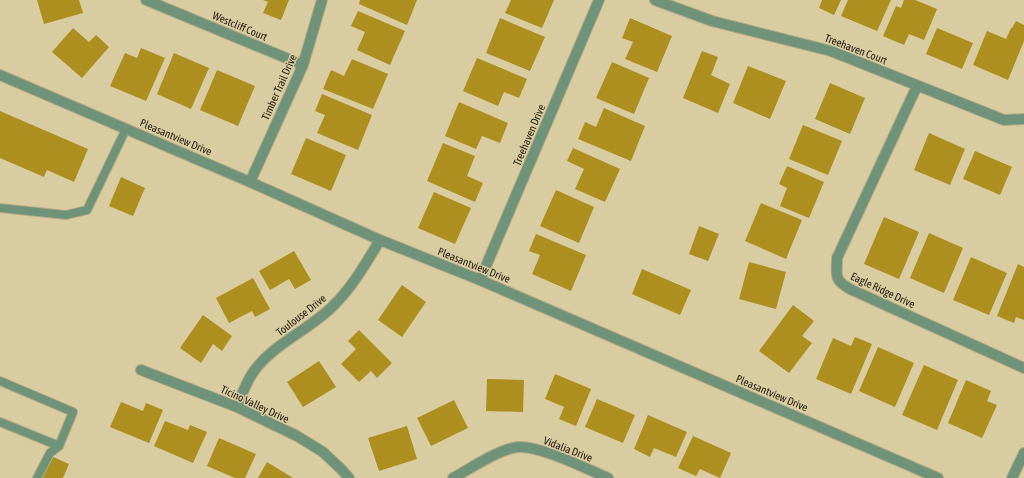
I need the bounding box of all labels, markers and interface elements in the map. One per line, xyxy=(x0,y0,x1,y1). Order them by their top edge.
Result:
street label: Westcliff Court xyxy=(211,9,269,43)
street label: Treehaven Court xyxy=(823,32,889,66)
street label: Timber Trail Drive xyxy=(259,52,299,122)
street label: Treehaven Drive xyxy=(511,103,547,167)
street label: Pleasantview Drive xyxy=(138,116,214,158)
street label: Pleasantview Drive xyxy=(436,245,512,285)
street label: Eagle Ridge Drive xyxy=(849,270,917,310)
street label: Toulouse Drive xyxy=(274,292,328,338)
street label: Pleasantview Drive xyxy=(734,372,810,414)
street label: Ticino Valley Drive xyxy=(219,383,291,425)
street label: Vidalia Drive xyxy=(542,434,594,464)

